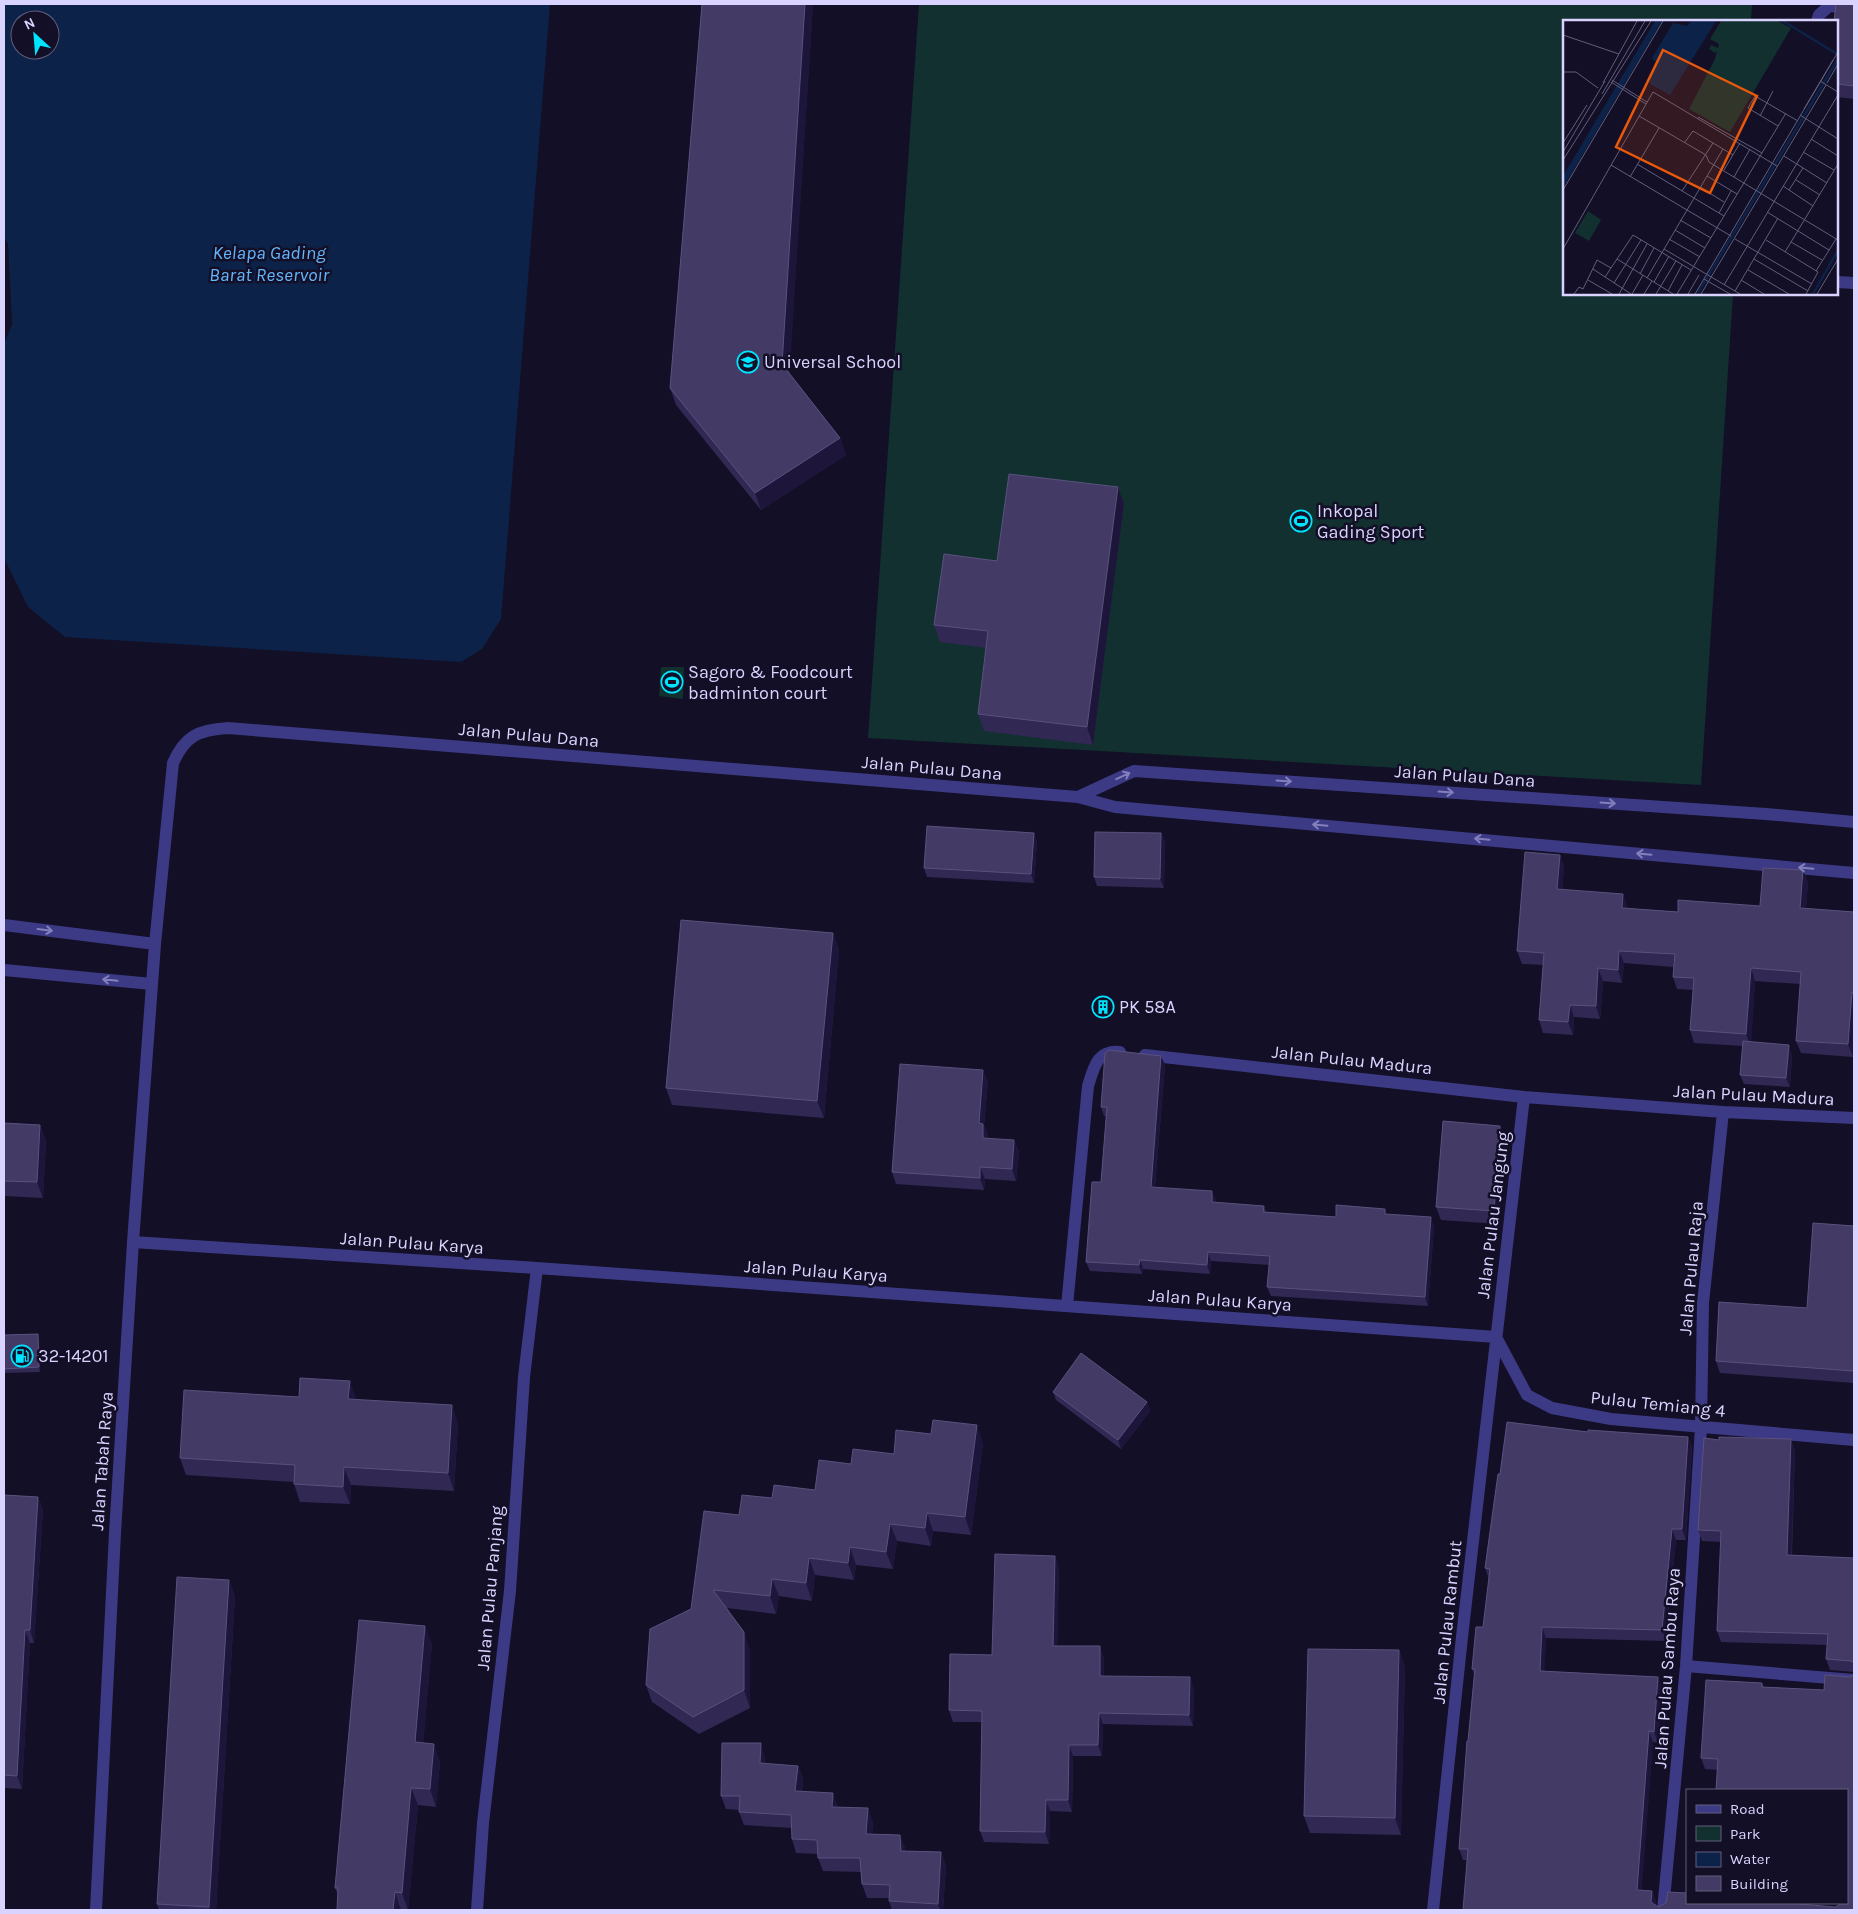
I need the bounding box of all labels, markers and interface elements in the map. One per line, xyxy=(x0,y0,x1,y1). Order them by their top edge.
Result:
north arrow xyxy=(10,10,60,60)
text: N xyxy=(21,14,38,34)
inset map xyxy=(1563,20,1838,295)
water label: Kelapa Gading Barat Reservoir xyxy=(209,242,330,286)
school or university icon: Universal School xyxy=(736,350,760,374)
place label: Universal School xyxy=(764,351,901,373)
place label: Inkopal Gading Sport xyxy=(1317,500,1425,543)
sports icon: Inkopal Gading Sport xyxy=(1289,509,1313,533)
place label: Sagoro & Foodcourt badminton court xyxy=(688,661,853,704)
sports icon: Sagoro & Foodcourt badminton court xyxy=(660,670,684,694)
street label: Jalan Pulau Dana xyxy=(458,718,600,752)
street label: Jalan Pulau Dana xyxy=(861,751,1003,785)
street label: Jalan Pulau Dana xyxy=(1394,760,1536,792)
one-way arrow xyxy=(1115,771,1130,781)
one-way arrow xyxy=(1275,777,1291,786)
one-way arrow xyxy=(1438,788,1454,797)
one-way arrow xyxy=(1600,799,1616,808)
one-way arrow xyxy=(1312,820,1328,830)
one-way arrow xyxy=(1474,835,1490,844)
one-way arrow xyxy=(1636,849,1652,858)
one-way arrow xyxy=(1798,863,1814,873)
one-way arrow xyxy=(37,925,53,935)
one-way arrow xyxy=(102,975,118,984)
building icon: PK 58A xyxy=(1091,995,1115,1019)
place label: PK 58A xyxy=(1119,996,1176,1018)
street label: Jalan Pulau Madura xyxy=(1271,1041,1433,1079)
street label: Jalan Pulau Madura xyxy=(1673,1080,1835,1110)
street label: Jalan Pulau Jangung xyxy=(1472,1130,1514,1300)
street label: Jalan Pulau Raja xyxy=(1674,1200,1708,1336)
street label: Jalan Pulau Karya xyxy=(339,1227,485,1259)
street label: Jalan Pulau Karya xyxy=(743,1255,889,1287)
street label: Jalan Pulau Karya xyxy=(1147,1284,1293,1316)
fuel station icon: 32-14201 xyxy=(10,1344,34,1368)
place label: 32-14201 xyxy=(38,1345,108,1367)
street label: Pulau Temiang 4 xyxy=(1590,1386,1726,1422)
street label: Jalan Tabah Raya xyxy=(86,1391,118,1531)
street label: Jalan Pulau Panjang xyxy=(472,1505,508,1671)
street label: Jalan Pulau Rambut xyxy=(1427,1539,1467,1705)
street label: Jalan Pulau Sambu Raya xyxy=(1649,1567,1685,1769)
legend xyxy=(1686,1789,1848,1904)
text: Road xyxy=(1730,1800,1765,1818)
text: Park xyxy=(1730,1825,1760,1843)
text: Water xyxy=(1730,1850,1771,1868)
text: Building xyxy=(1730,1875,1788,1893)

